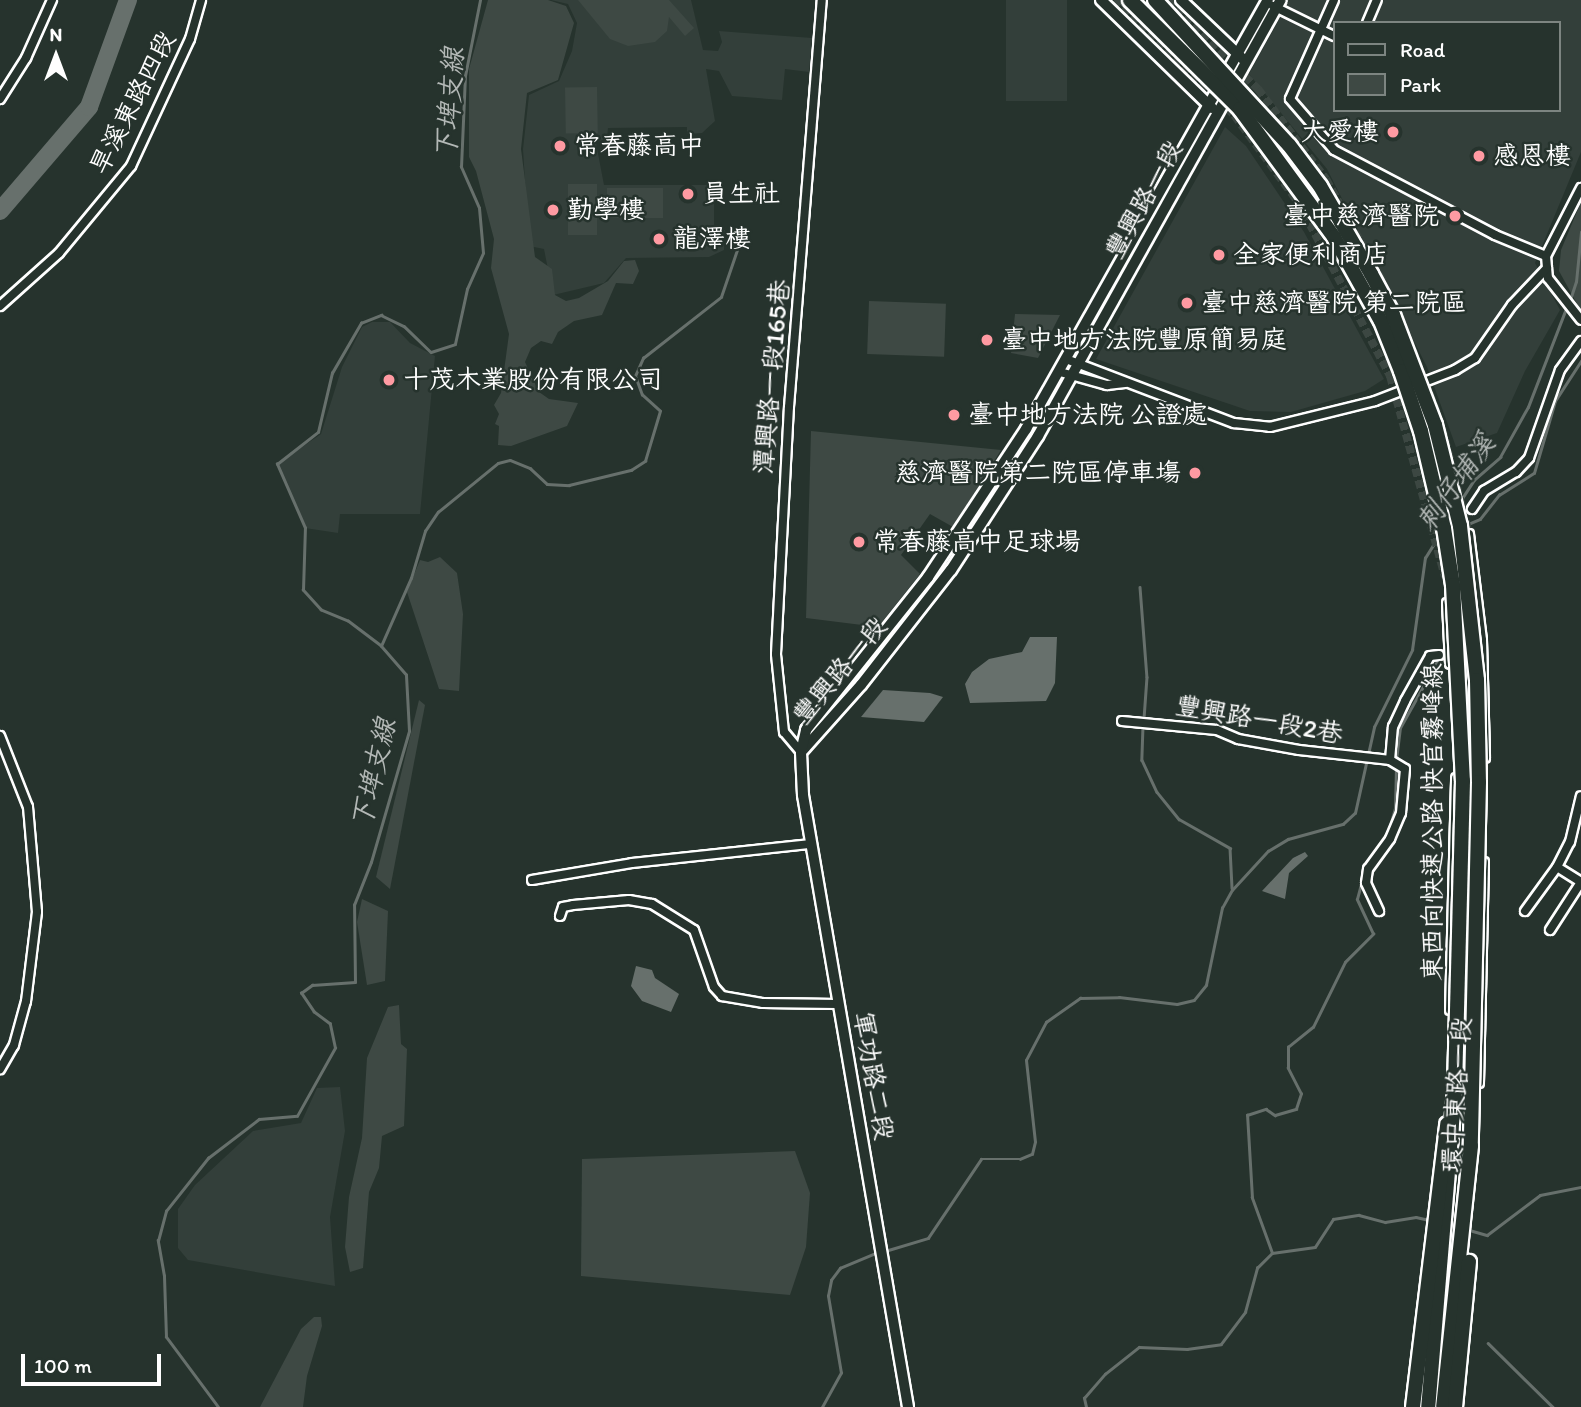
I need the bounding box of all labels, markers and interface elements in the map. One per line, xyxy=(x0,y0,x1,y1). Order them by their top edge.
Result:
north arrow xyxy=(21,21,91,91)
legend xyxy=(1332,21,1560,112)
text: N xyxy=(50,23,62,46)
street label: 旱溪東路四段 xyxy=(84,26,182,180)
text: Road xyxy=(1400,37,1445,62)
water label: 下埤支線 xyxy=(428,46,470,160)
text: Park xyxy=(1400,72,1441,97)
place label: 大愛樓 xyxy=(1301,116,1379,148)
marker: 大愛樓 xyxy=(1385,124,1401,140)
place label: 常春藤高中 xyxy=(574,130,704,162)
street label: 豐興路一段 xyxy=(1099,136,1189,264)
marker: 常春藤高中 xyxy=(552,138,568,154)
place label: 感恩樓 xyxy=(1493,140,1571,172)
marker: 感恩樓 xyxy=(1471,148,1487,164)
place label: 員生社 xyxy=(702,178,780,210)
marker: 員生社 xyxy=(680,186,696,202)
place label: 勤學樓 xyxy=(567,194,645,226)
place label: 臺中慈濟醫院 xyxy=(1283,200,1439,232)
marker: 勤學樓 xyxy=(545,202,561,218)
marker: 臺中慈濟醫院 xyxy=(1445,206,1465,226)
place label: 龍澤樓 xyxy=(673,223,751,255)
marker: 龍澤樓 xyxy=(651,231,667,247)
place label: 全家便利商店 xyxy=(1233,239,1389,271)
marker: 全家便利商店 xyxy=(1211,247,1227,263)
street label: 潭興路一段165巷 xyxy=(748,278,796,476)
place label: 臺中慈濟醫院 第二院區 xyxy=(1201,287,1467,319)
marker: 臺中慈濟醫院 第二院區 xyxy=(1179,295,1195,311)
place label: 臺中地方法院豐原簡易庭 xyxy=(1001,324,1287,356)
marker: 臺中地方法院豐原簡易庭 xyxy=(979,332,995,348)
place label: 十茂木業股份有限公司 xyxy=(403,364,663,396)
marker: 十茂木業股份有限公司 xyxy=(381,372,397,388)
place label: 臺中地方法院 公證處 xyxy=(968,399,1208,431)
marker: 臺中地方法院 公證處 xyxy=(946,407,962,423)
water label: 刺仔埔溪 xyxy=(1408,427,1502,537)
place label: 慈濟醫院第二院區停車塲 xyxy=(895,457,1181,489)
marker: 慈濟醫院第二院區停車塲 xyxy=(1187,465,1203,481)
place label: 常春藤高中足球場 xyxy=(873,526,1081,558)
marker: 常春藤高中足球場 xyxy=(851,534,867,550)
street label: 豐興路一段 xyxy=(786,611,894,731)
street label: 東西向快速公路 快官霧峰線 xyxy=(1417,663,1449,981)
street label: 豐興路一段2巷 xyxy=(1173,690,1345,750)
water label: 下埤支線 xyxy=(344,715,402,831)
street label: 軍功路二段 xyxy=(846,1009,900,1143)
street label: 環中東路一段 xyxy=(1436,1016,1478,1174)
scale bar xyxy=(24,1340,164,1384)
text: 100 m xyxy=(34,1353,92,1378)

